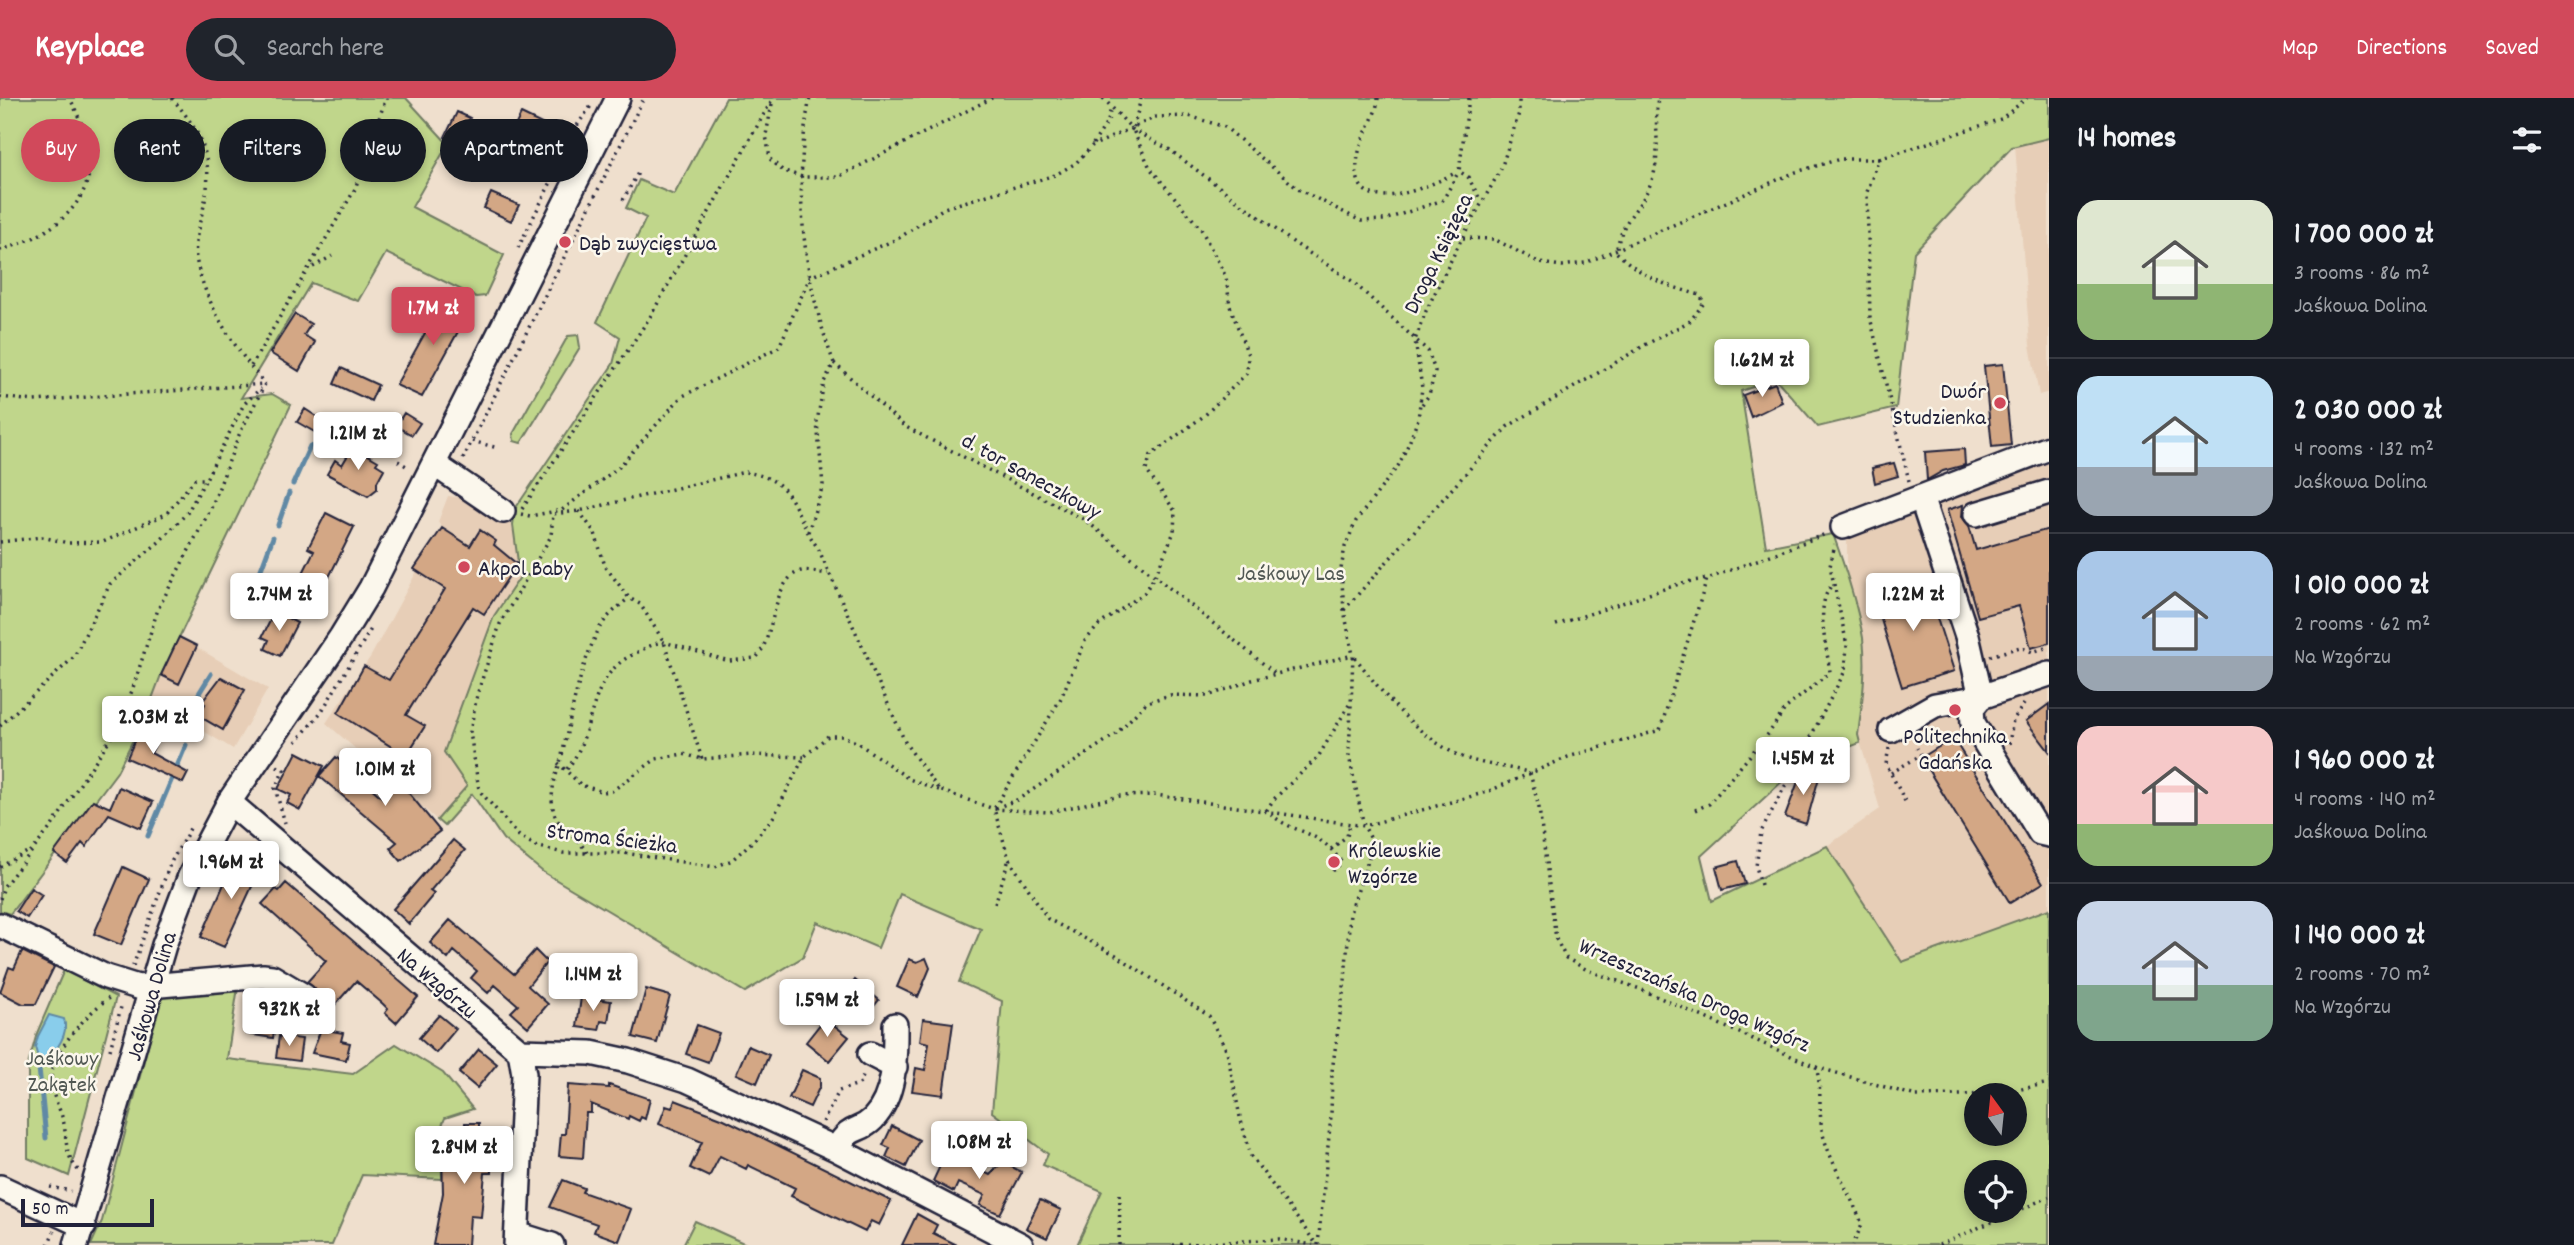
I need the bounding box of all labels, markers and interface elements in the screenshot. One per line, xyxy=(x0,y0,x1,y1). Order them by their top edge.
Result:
search box xyxy=(186,18,676,81)
text: Keyplace xyxy=(35,26,144,73)
icon: search xyxy=(210,30,248,68)
text: Search here xyxy=(266,31,384,68)
text: Map xyxy=(2282,32,2318,66)
text: Directions xyxy=(2356,32,2447,66)
text: Saved xyxy=(2485,32,2539,66)
chip: Buy xyxy=(21,119,100,182)
chip: Rent xyxy=(114,119,205,182)
chip: Filters xyxy=(219,119,326,182)
chip: New xyxy=(340,119,426,182)
chip: Apartment xyxy=(440,119,588,182)
text: 14 homes xyxy=(2077,119,2176,162)
icon: filters xyxy=(2508,121,2546,159)
street label: Droga Książęca xyxy=(1397,188,1484,320)
text: 1 700 000 zł xyxy=(2294,215,2433,258)
icon: home xyxy=(2133,228,2217,312)
place label: Dąb zwycięstwa xyxy=(579,229,718,262)
marker: Dąb zwycięstwa xyxy=(557,234,573,250)
text: 3 rooms · 86 m² xyxy=(2294,258,2430,291)
pin: 1.7M zł xyxy=(368,288,498,347)
text: Jaśkowa Dolina xyxy=(2294,291,2427,324)
text: 1.7M zł xyxy=(408,293,458,326)
pin: 1.62M zł xyxy=(1690,340,1834,399)
text: 1.62M zł xyxy=(1730,345,1794,378)
place label: Dwór Studzienka xyxy=(1893,377,1987,436)
text: 2 030 000 zł xyxy=(2294,391,2442,434)
marker: Dwór Studzienka xyxy=(1992,395,2008,411)
icon: home xyxy=(2133,404,2217,488)
pin: 1.21M zł xyxy=(286,412,430,472)
text: 1.21M zł xyxy=(329,418,387,451)
street label: d. tor saneczkowy xyxy=(954,426,1107,530)
text: 4 rooms · 132 m² xyxy=(2294,434,2434,467)
text: Jaśkowa Dolina xyxy=(2294,467,2427,500)
place label: Akpol Baby xyxy=(478,554,573,587)
marker: Akpol Baby xyxy=(456,559,472,575)
park label: Jaśkowy Las xyxy=(1237,559,1345,592)
text: 1 010 000 zł xyxy=(2294,566,2429,609)
pin: 2.74M zł xyxy=(207,574,351,633)
pin: 1.22M zł xyxy=(1841,574,1985,633)
text: 2.74M zł xyxy=(246,579,312,612)
text: 1.22M zł xyxy=(1882,579,1944,612)
icon: home xyxy=(2133,579,2217,663)
text: 2 rooms · 62 m² xyxy=(2294,609,2430,642)
text: Na Wzgórzu xyxy=(2294,642,2391,675)
pin: 2.03M zł xyxy=(81,696,225,756)
text: 2.03M zł xyxy=(118,702,188,735)
marker: Politechnika Gdańska xyxy=(1947,702,1963,718)
place label: Politechnika Gdańska xyxy=(1903,722,2008,781)
pin: 1.45M zł xyxy=(1731,738,1875,797)
text: 1 960 000 zł xyxy=(2294,741,2434,784)
text: 1.45M zł xyxy=(1772,743,1834,776)
pin: 1.01M zł xyxy=(313,748,457,808)
text: 1.01M zł xyxy=(355,754,415,787)
icon: home xyxy=(2133,754,2217,838)
text: 4 rooms · 140 m² xyxy=(2294,784,2436,817)
street label: Stroma Ścieżka xyxy=(544,816,680,865)
text: Jaśkowa Dolina xyxy=(2294,817,2427,850)
place label: Królewskie Wzgórze xyxy=(1348,836,1441,895)
pin: 1.96M zł xyxy=(159,842,303,901)
text: 1.96M zł xyxy=(199,847,263,880)
marker: Królewskie Wzgórze xyxy=(1326,854,1342,870)
text: 1 140 000 zł xyxy=(2294,916,2425,959)
street label: Jaśkowa Dolina xyxy=(119,927,188,1065)
icon: home xyxy=(2133,929,2217,1013)
street label: Wrzeszczańska Droga Wzgórz xyxy=(1573,931,1815,1063)
street label: Na Wzgórzu xyxy=(388,941,483,1028)
pin: 1.14M zł xyxy=(521,954,665,1013)
text: 1.14M zł xyxy=(565,959,621,992)
text: 2 rooms · 70 m² xyxy=(2294,959,2430,992)
pin: 1.59M zł xyxy=(755,979,899,1039)
text: 1.59M zł xyxy=(795,985,859,1018)
pin: 932K zł xyxy=(224,988,354,1048)
text: Na Wzgórzu xyxy=(2294,992,2391,1025)
text: 932K zł xyxy=(258,994,320,1027)
park label: Jaśkowy Zakątek xyxy=(26,1044,99,1103)
north arrow xyxy=(1964,1083,2026,1146)
map controls xyxy=(1964,1083,2027,1223)
pin: 1.08M zł xyxy=(907,1122,1051,1181)
pin: 2.84M zł xyxy=(392,1126,536,1186)
text: 1.08M zł xyxy=(947,1127,1011,1160)
text: 2.84M zł xyxy=(431,1132,497,1165)
button: locate xyxy=(1964,1160,2027,1223)
scale bar xyxy=(21,1196,154,1228)
text: 50 m xyxy=(32,1197,69,1224)

